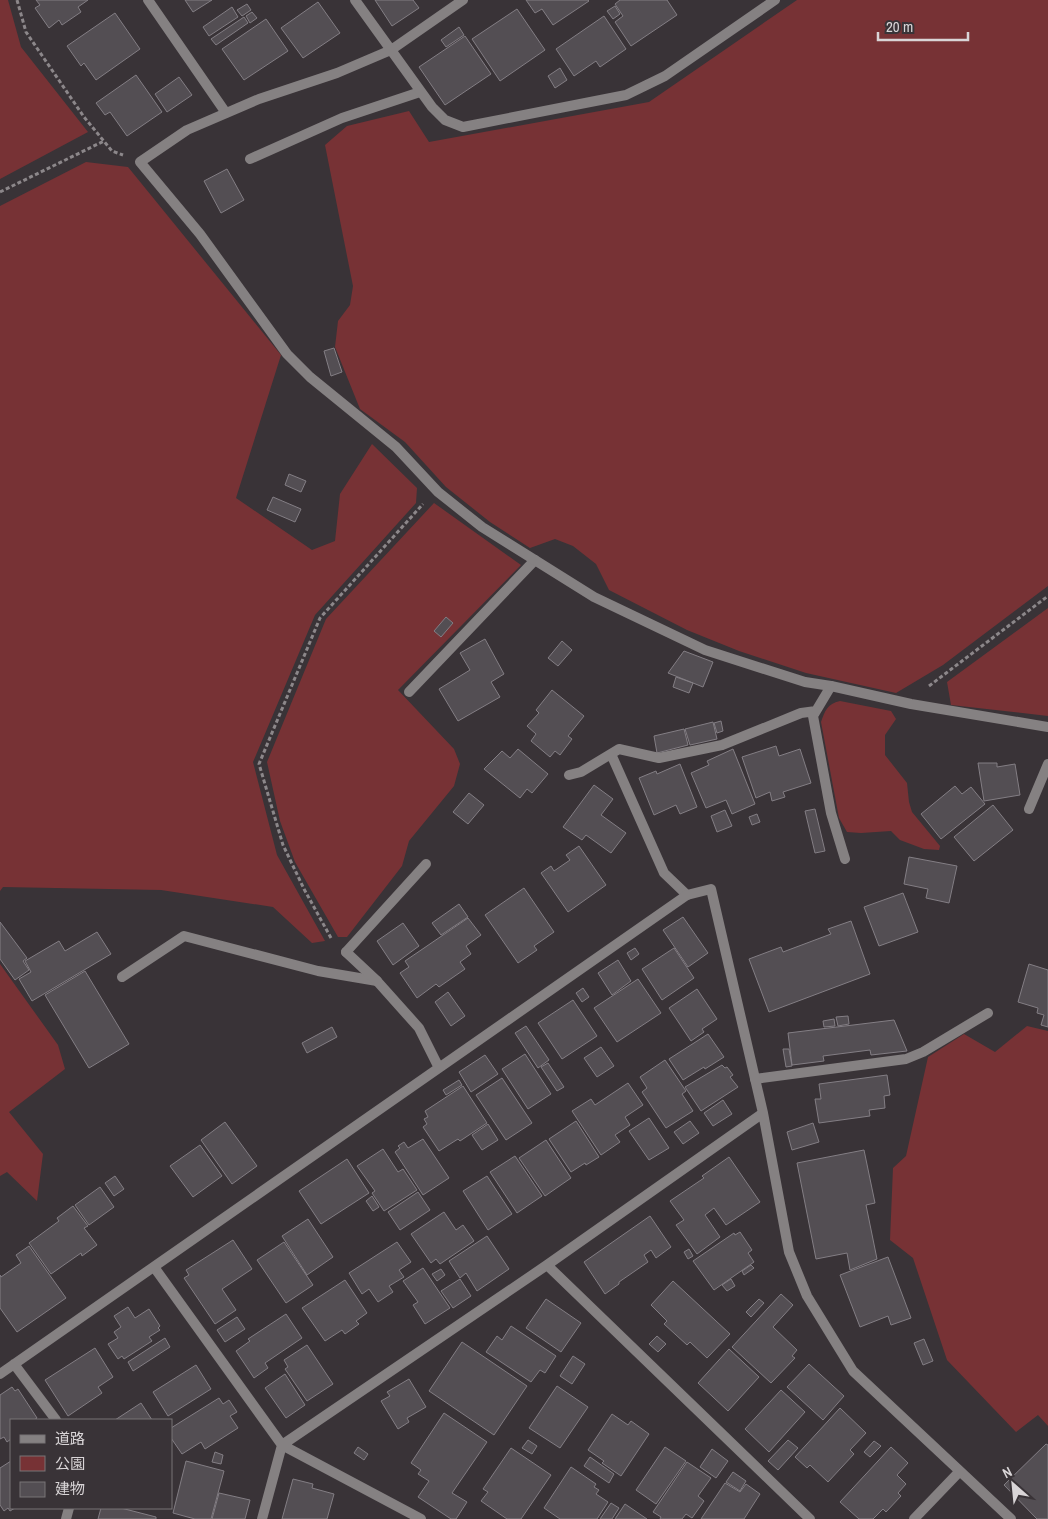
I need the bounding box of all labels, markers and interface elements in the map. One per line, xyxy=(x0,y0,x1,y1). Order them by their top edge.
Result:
scale bar xyxy=(878,10,968,42)
text: 20 m xyxy=(886,16,913,37)
legend xyxy=(10,1419,172,1509)
text: 道路 xyxy=(55,1428,85,1449)
text: 公園 xyxy=(55,1453,85,1474)
north arrow xyxy=(988,1459,1038,1509)
text: N xyxy=(999,1463,1015,1482)
text: 建物 xyxy=(55,1478,85,1499)

